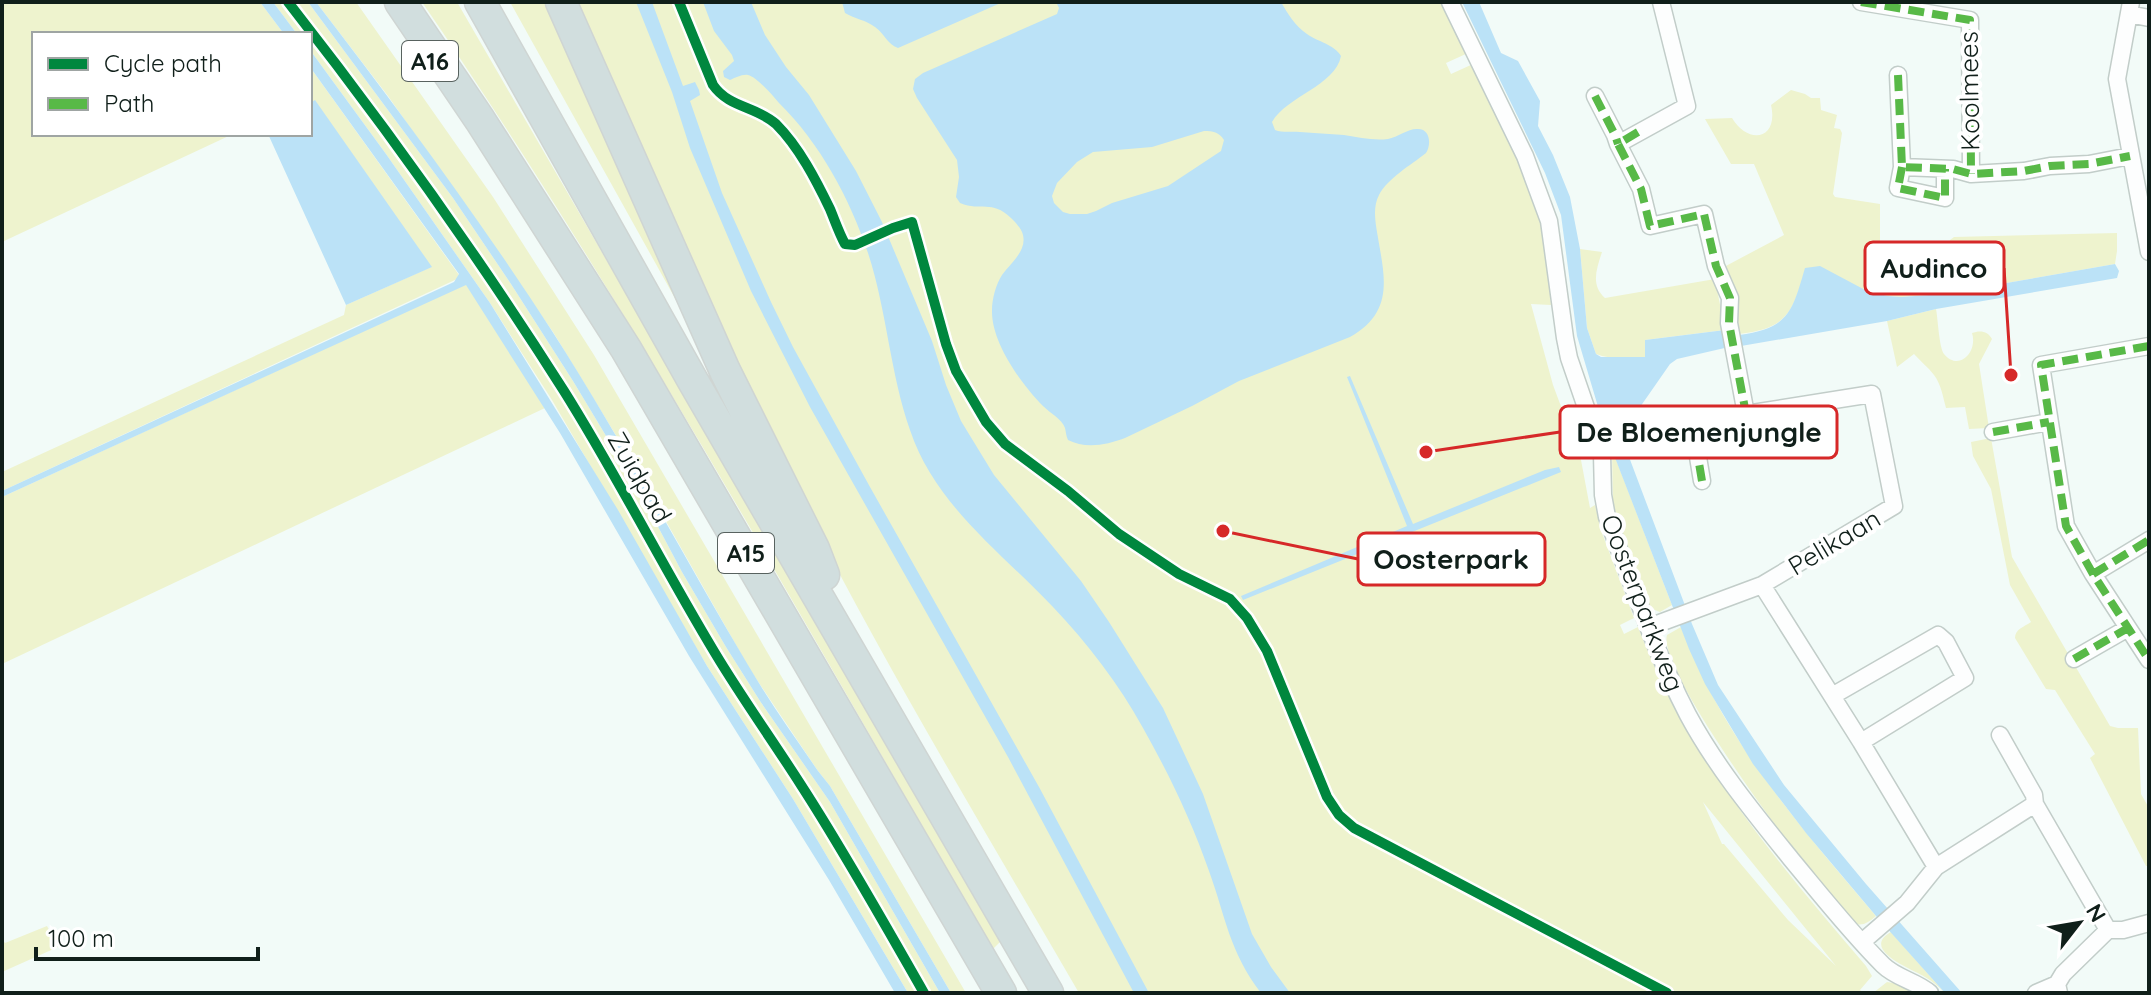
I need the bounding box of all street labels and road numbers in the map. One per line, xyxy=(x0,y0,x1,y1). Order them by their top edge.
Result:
street label: Koolmees xyxy=(1951,31,1987,151)
road number: A16 xyxy=(402,41,458,81)
street label: Zuidpad xyxy=(601,425,679,529)
street label: Pelikaan xyxy=(1782,502,1886,582)
street label: Oosterparkweg xyxy=(1594,510,1692,696)
road number: A15 xyxy=(718,533,774,573)

